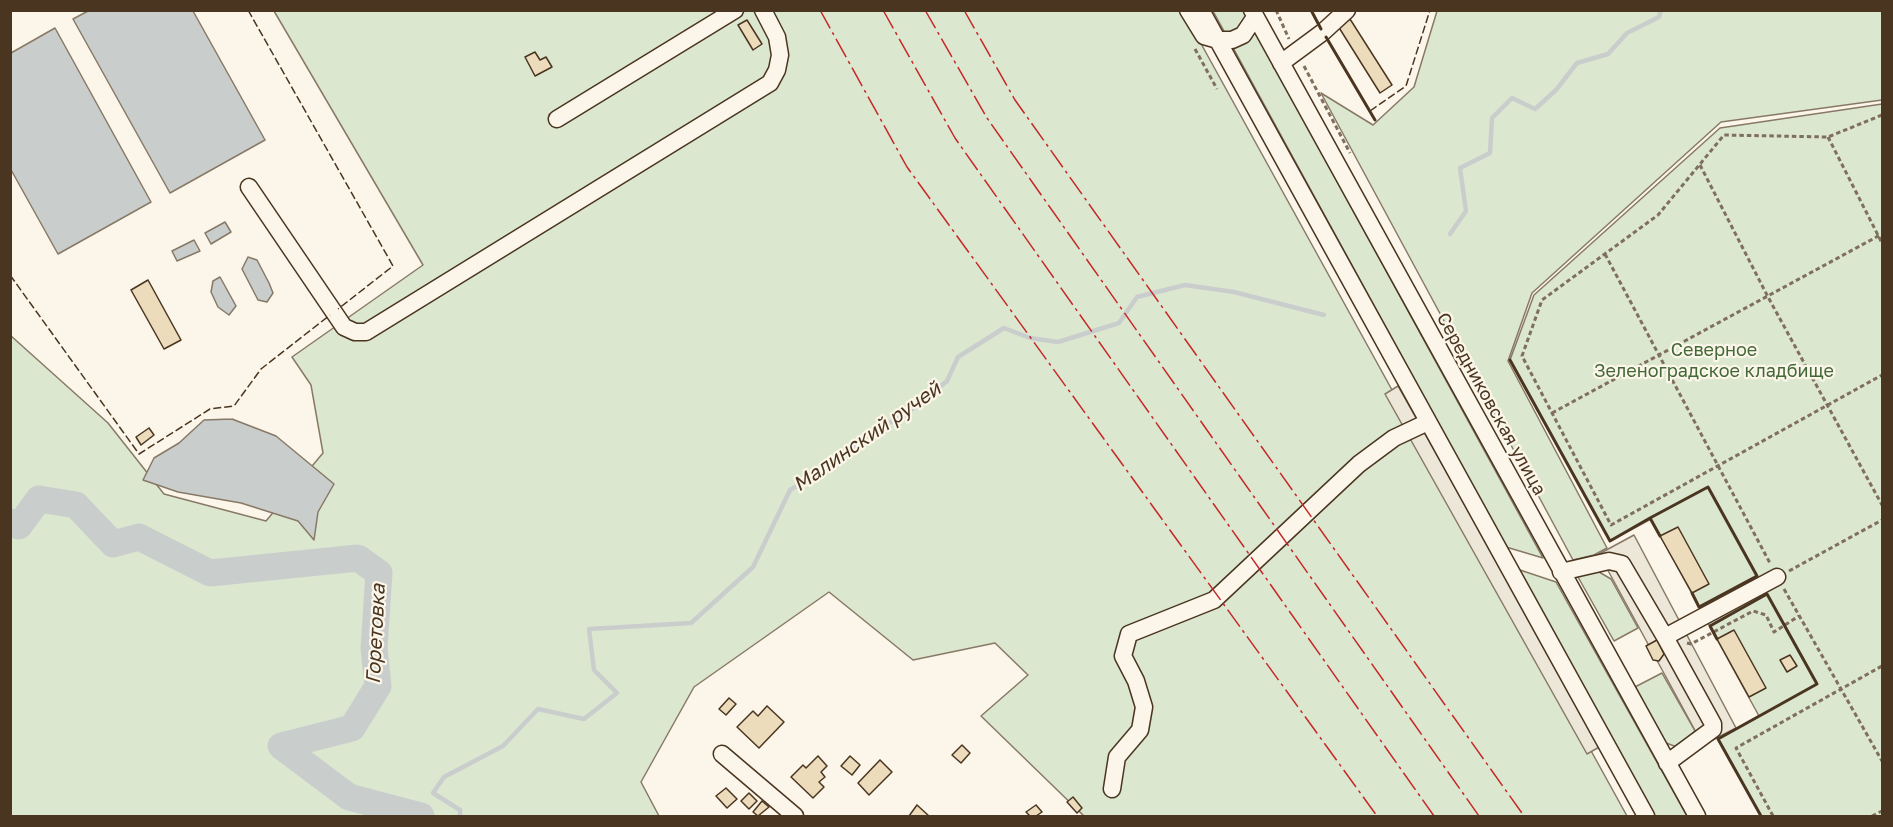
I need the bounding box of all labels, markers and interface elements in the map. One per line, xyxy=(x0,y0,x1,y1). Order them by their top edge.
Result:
street label: Середниковская улица xyxy=(1432,309,1550,499)
park label: Северное Зеленоградское кладбище xyxy=(1594,339,1834,382)
water label: Малинский ручей xyxy=(789,377,945,497)
water label: Горетовка xyxy=(361,583,391,685)

